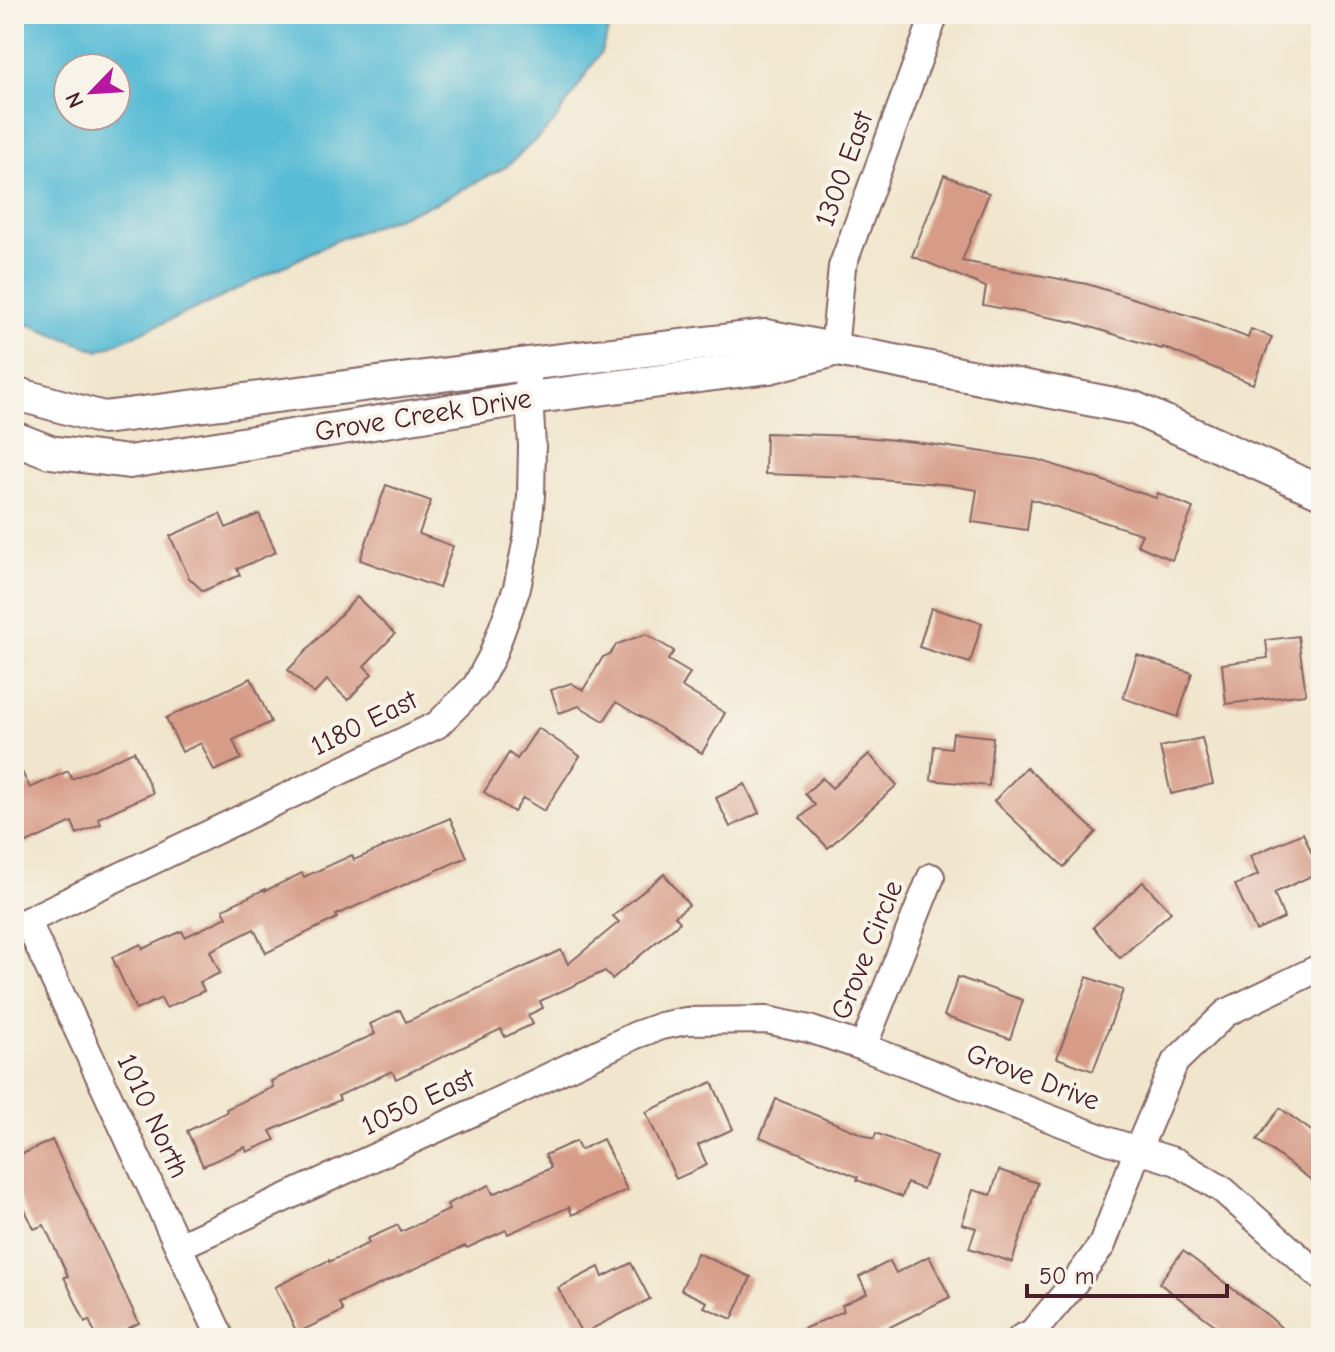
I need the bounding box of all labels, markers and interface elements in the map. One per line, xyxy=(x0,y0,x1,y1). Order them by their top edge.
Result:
north arrow xyxy=(52,52,132,132)
text: N xyxy=(60,88,90,112)
street label: 1300 East xyxy=(808,106,880,231)
street label: Grove Creek Drive xyxy=(312,382,534,448)
street label: 1180 East xyxy=(306,683,423,762)
street label: Grove Circle xyxy=(825,876,909,1024)
street label: Grove Drive xyxy=(962,1037,1104,1117)
street label: 1010 North xyxy=(110,1049,196,1183)
street label: 1050 East xyxy=(357,1062,480,1142)
scale bar xyxy=(1027,1248,1227,1298)
text: 50 m xyxy=(1039,1262,1095,1290)

